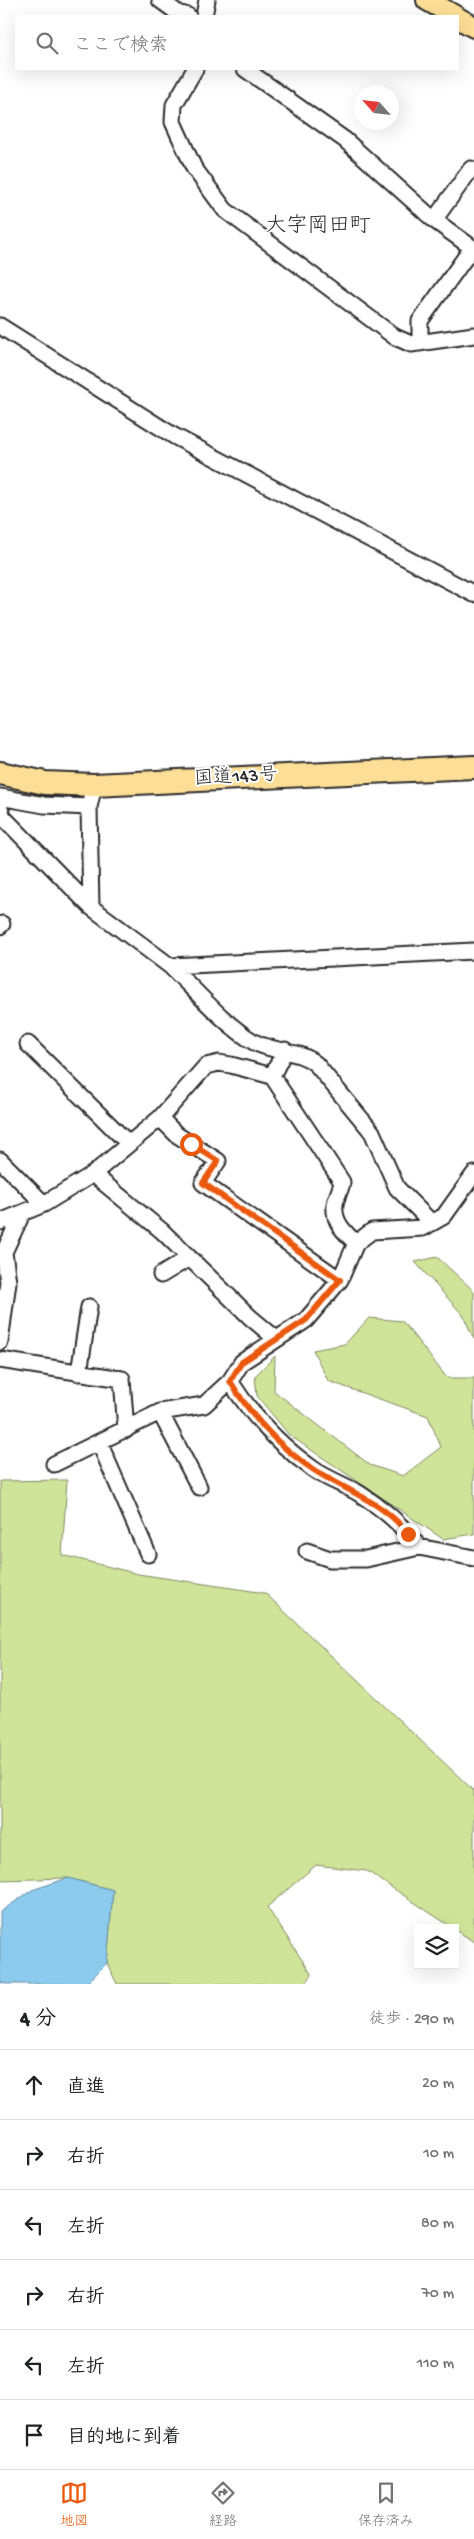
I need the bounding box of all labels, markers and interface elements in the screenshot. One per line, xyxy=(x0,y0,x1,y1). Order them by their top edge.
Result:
search box xyxy=(15,15,459,70)
icon: search xyxy=(33,29,61,57)
text: ここで検索 xyxy=(73,35,168,58)
north arrow xyxy=(354,85,399,130)
district label: 大字岡田町 xyxy=(266,214,371,240)
street label: 国道143号 xyxy=(194,763,278,792)
route start xyxy=(180,1133,203,1156)
route end xyxy=(397,1523,420,1546)
map controls xyxy=(414,1924,459,1969)
button: layers xyxy=(414,1924,459,1969)
text: 4 分 xyxy=(20,2008,56,2033)
text: 徒歩 · 290 m xyxy=(369,2011,454,2030)
icon: ahead xyxy=(20,2071,48,2099)
text: 20 m xyxy=(422,2075,454,2094)
text: 直進 xyxy=(67,2077,105,2100)
icon: right xyxy=(20,2141,48,2169)
text: 10 m xyxy=(423,2145,454,2164)
text: 右折 xyxy=(67,2147,105,2170)
icon: left xyxy=(20,2211,48,2239)
text: 80 m xyxy=(421,2215,454,2234)
text: 左折 xyxy=(67,2217,105,2240)
icon: right xyxy=(20,2281,48,2309)
text: 70 m xyxy=(421,2285,454,2304)
text: 右折 xyxy=(67,2287,105,2310)
icon: left xyxy=(20,2351,48,2379)
text: 110 m xyxy=(417,2355,454,2374)
text: 左折 xyxy=(67,2357,105,2380)
icon: arrive xyxy=(20,2421,48,2449)
text: 目的地に到着 xyxy=(67,2427,181,2450)
tab: 地図 xyxy=(60,2479,88,2531)
tab: 経路 xyxy=(209,2479,237,2531)
tab: 保存済み xyxy=(358,2479,414,2531)

